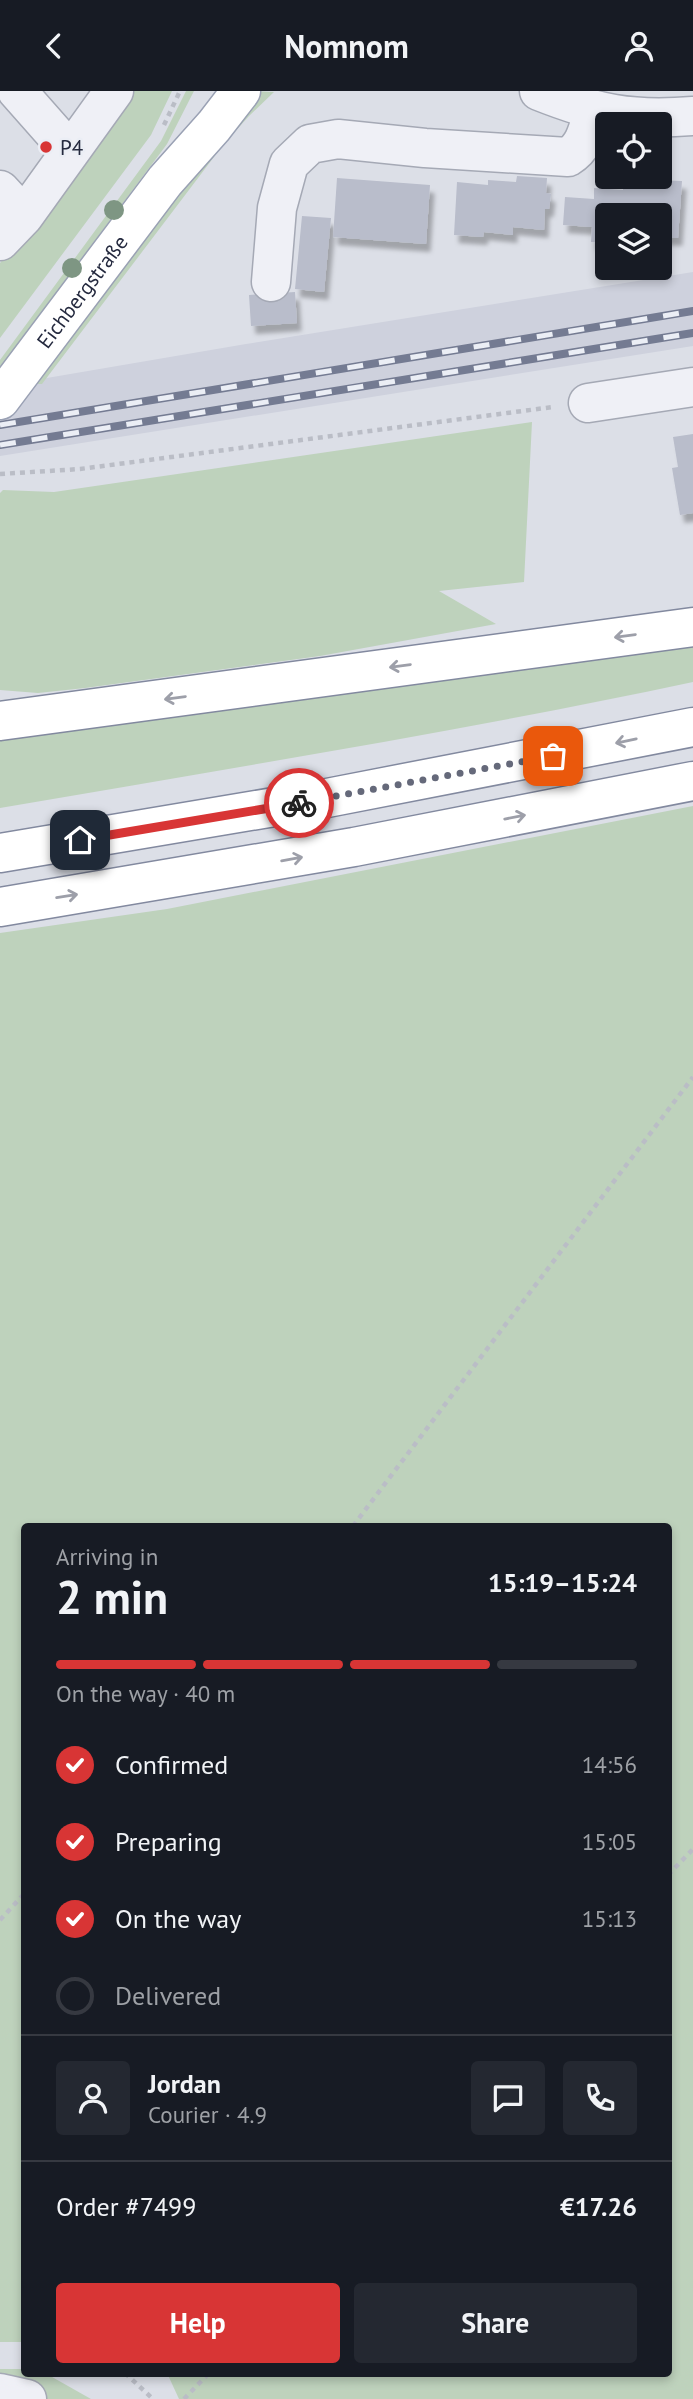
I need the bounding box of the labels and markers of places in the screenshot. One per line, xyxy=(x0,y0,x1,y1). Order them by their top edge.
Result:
place label: P4 xyxy=(60,134,83,161)
marker: P4 xyxy=(38,139,54,155)
pin xyxy=(523,726,583,786)
pin xyxy=(50,810,110,870)

